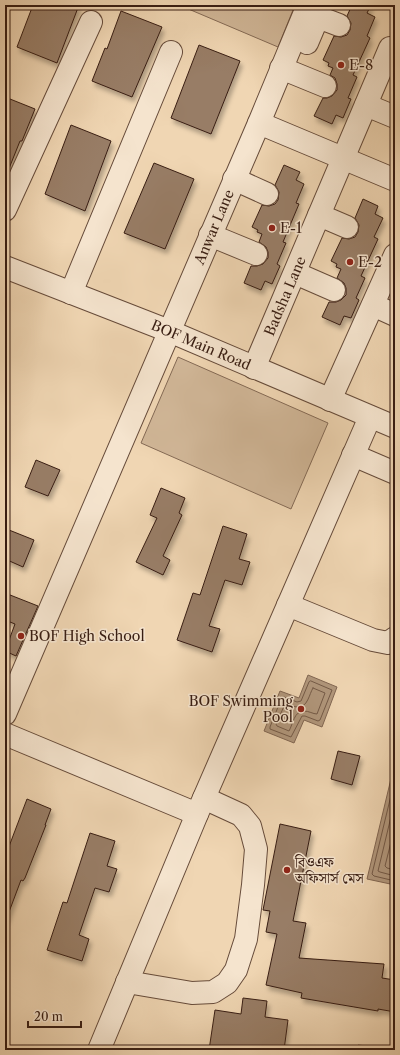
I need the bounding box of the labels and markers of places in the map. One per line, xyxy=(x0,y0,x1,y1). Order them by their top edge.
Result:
place label: E-8 xyxy=(349,56,373,74)
marker: E-8 xyxy=(336,60,346,70)
place label: E-1 xyxy=(280,219,302,237)
marker: E-1 xyxy=(267,223,277,233)
place label: E-2 xyxy=(358,253,382,271)
marker: E-2 xyxy=(345,257,355,267)
place label: BOF High School xyxy=(29,627,145,645)
marker: BOF High School xyxy=(16,631,26,641)
place label: BOF Swimming Pool xyxy=(189,692,294,726)
marker: BOF Swimming Pool xyxy=(296,704,306,714)
place label: বিওএফ অফিসার্স মেস xyxy=(294,853,364,887)
marker: বিওএফ অফিসার্স মেস xyxy=(282,865,292,875)

